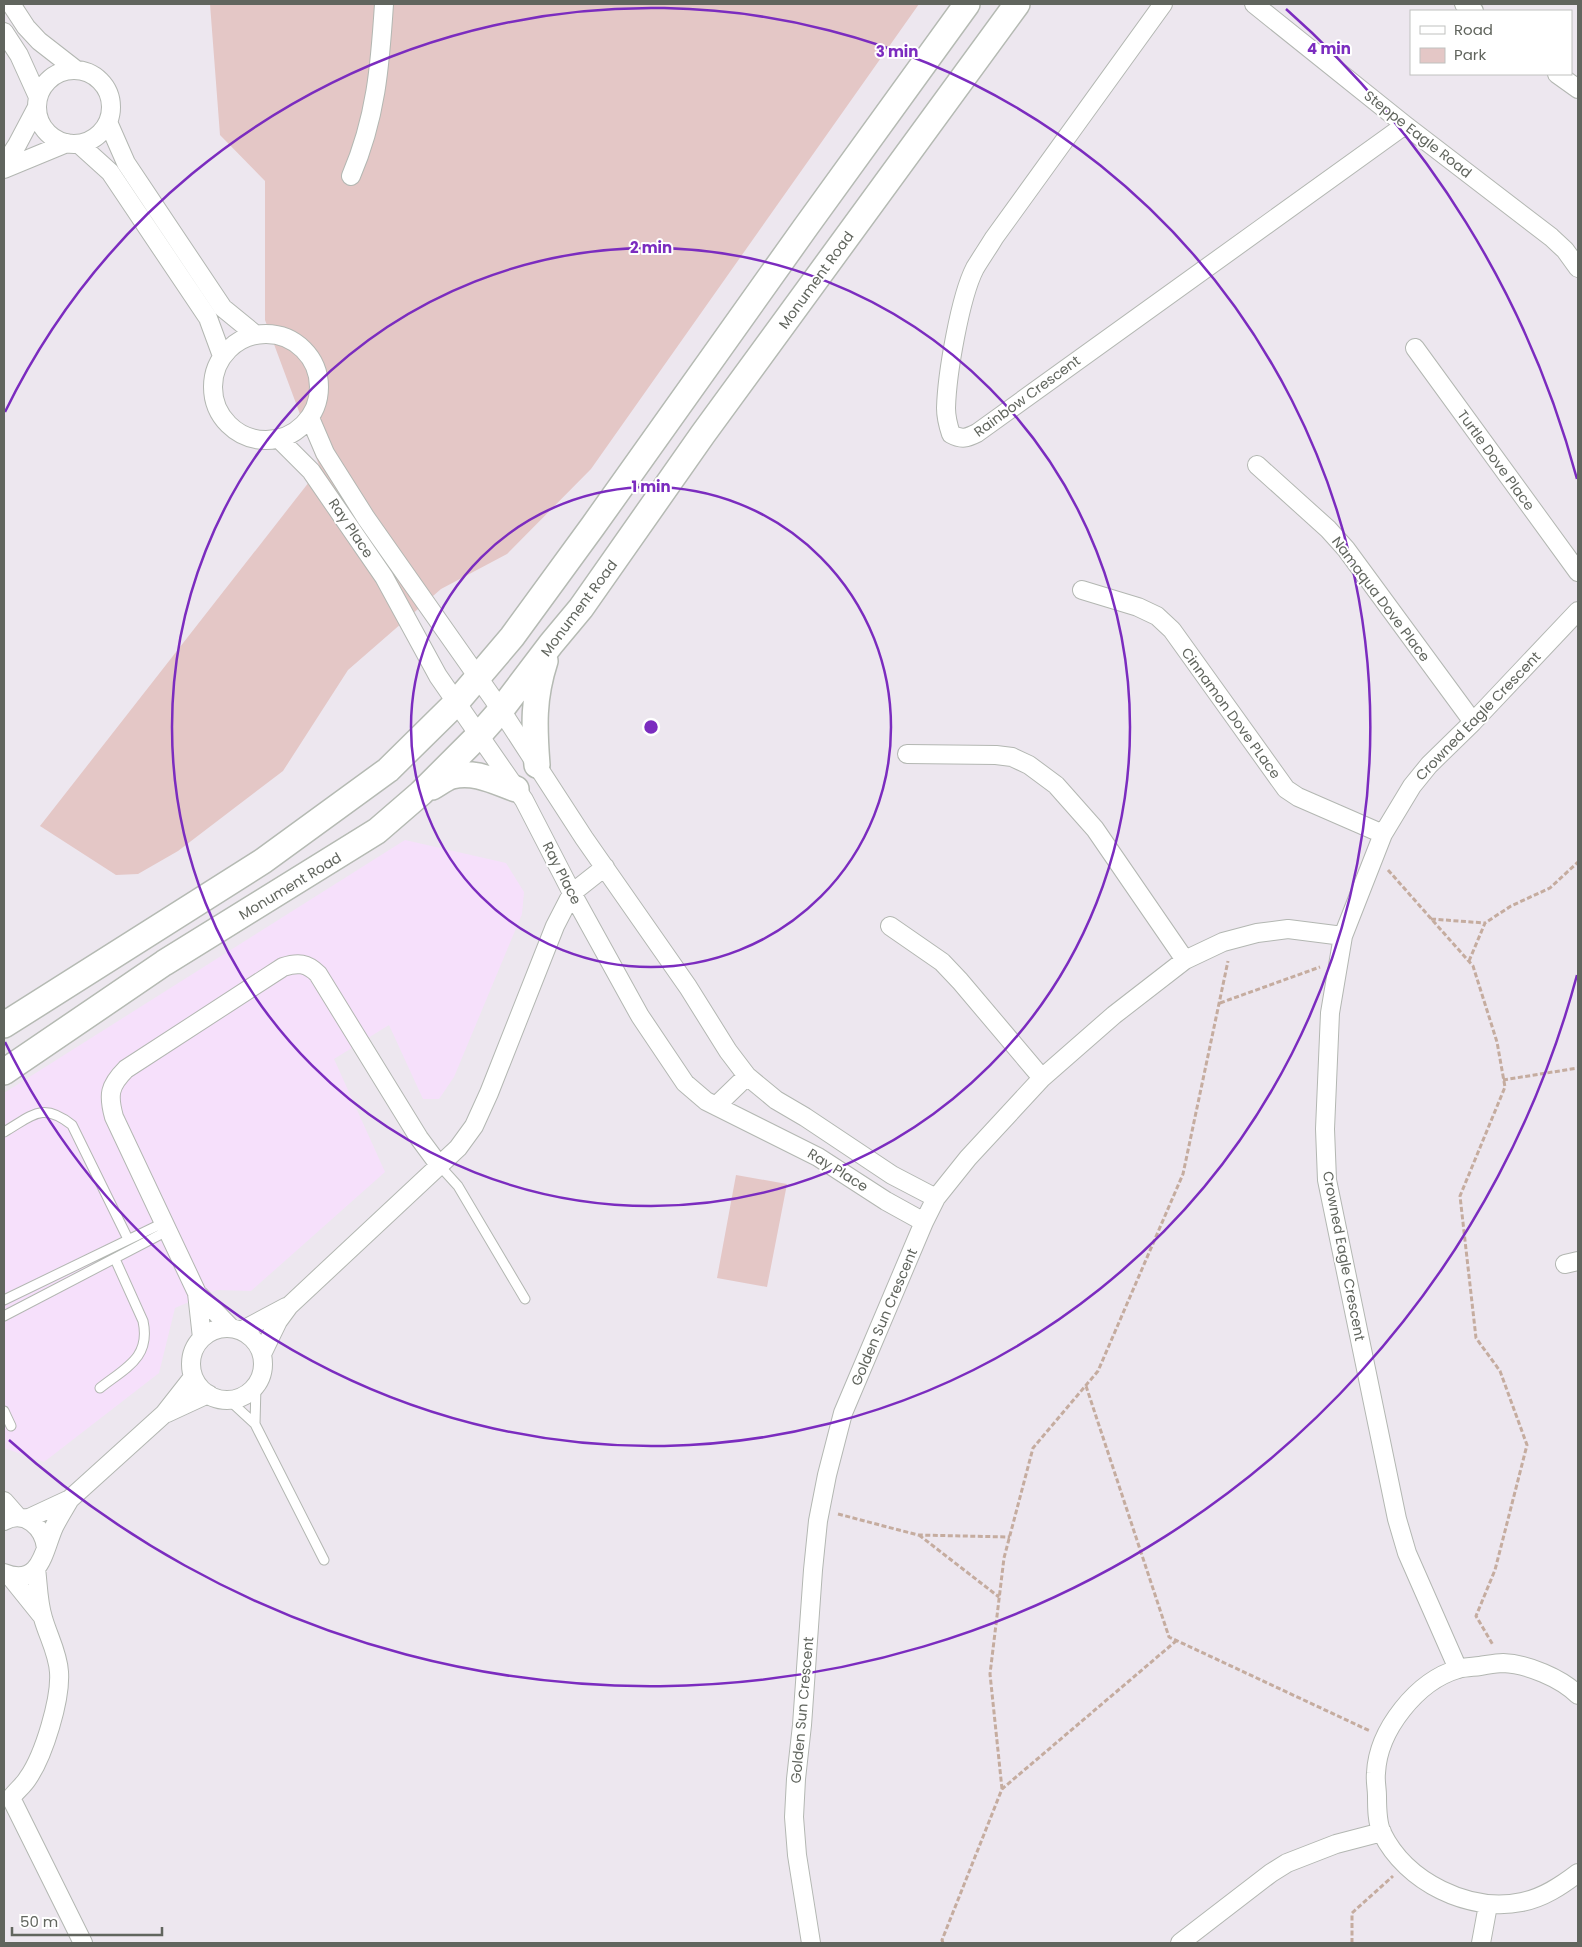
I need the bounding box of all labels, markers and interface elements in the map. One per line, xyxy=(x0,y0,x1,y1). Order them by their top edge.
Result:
legend xyxy=(1410,10,1572,75)
text: Road xyxy=(1454,19,1493,40)
text: 4 min xyxy=(1307,38,1351,59)
text: 3 min xyxy=(876,41,918,62)
text: Park xyxy=(1454,44,1486,65)
street label: Steppe Eagle Road xyxy=(1360,86,1476,182)
street label: Monument Road xyxy=(774,227,858,333)
text: 2 min xyxy=(630,237,672,258)
street label: Rainbow Crescent xyxy=(970,351,1084,441)
street label: Turtle Dove Place xyxy=(1453,406,1540,515)
text: 1 min xyxy=(631,476,671,497)
street label: Ray Place xyxy=(324,494,378,562)
street label: Namaqua Dove Place xyxy=(1327,532,1435,666)
street label: Monument Road xyxy=(536,556,622,660)
street label: Cinnamon Dove PLace xyxy=(1177,643,1286,783)
street label: Crowned Eagle Crescent xyxy=(1411,647,1545,785)
centre of rings xyxy=(642,718,660,736)
street label: Ray Place xyxy=(538,838,586,908)
street label: Monument Road xyxy=(235,847,345,925)
street label: Ray Place xyxy=(804,1144,872,1197)
street label: Crowned Eagle Crescent xyxy=(1318,1169,1370,1343)
street label: Golden Sun Crescent xyxy=(846,1245,922,1389)
street label: Golden Sun Crescent xyxy=(786,1636,818,1784)
scale bar xyxy=(12,1904,162,1936)
text: 50 m xyxy=(20,1911,58,1932)

